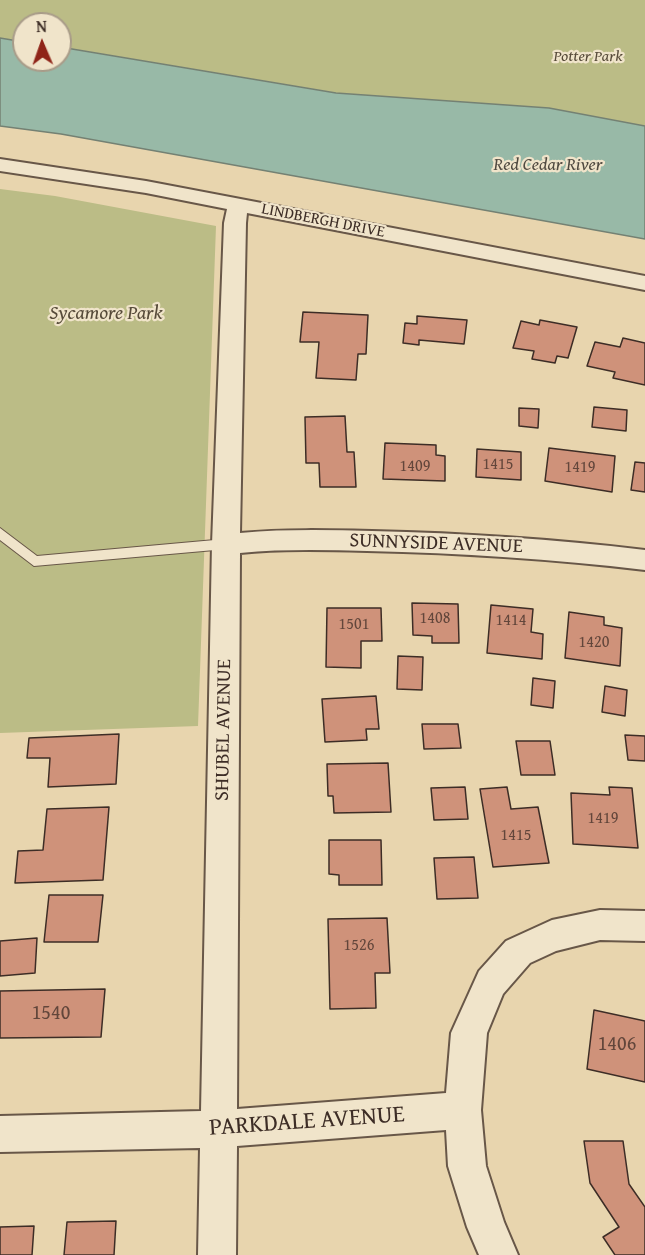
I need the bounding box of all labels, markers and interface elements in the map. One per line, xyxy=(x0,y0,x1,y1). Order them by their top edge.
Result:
north arrow xyxy=(12,12,72,72)
text: N xyxy=(36,14,47,38)
park label: Potter Park xyxy=(554,47,622,67)
water label: Red Cedar River xyxy=(494,154,602,176)
street label: LINDBERGH DRIVE xyxy=(260,200,386,242)
park label: Sycamore Park xyxy=(49,302,163,326)
house number: 1415 xyxy=(483,455,513,475)
house number: 1409 xyxy=(400,457,430,477)
house number: 1419 xyxy=(565,458,595,478)
street label: SUNNYSIDE AVENUE xyxy=(349,529,523,559)
house number: 1408 xyxy=(420,609,450,629)
house number: 1414 xyxy=(496,611,526,631)
house number: 1501 xyxy=(339,615,369,635)
house number: 1420 xyxy=(579,633,609,653)
street label: SHUBEL AVENUE xyxy=(211,659,237,801)
house number: 1419 xyxy=(588,809,618,829)
house number: 1415 xyxy=(501,826,531,846)
house number: 1526 xyxy=(344,936,374,956)
house number: 1540 xyxy=(32,1002,70,1026)
house number: 1406 xyxy=(598,1033,636,1057)
street label: PARKDALE AVENUE xyxy=(208,1101,406,1143)

